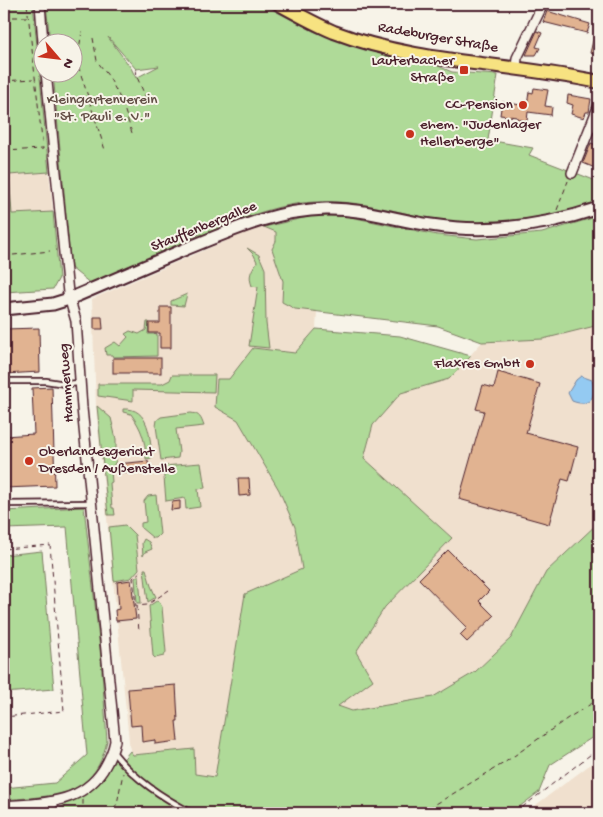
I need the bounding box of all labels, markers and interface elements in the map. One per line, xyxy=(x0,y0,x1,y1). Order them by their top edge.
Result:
street label: Radeburger Straße xyxy=(377,19,500,57)
north arrow xyxy=(32,32,82,82)
place label: Lauterbacher Straße xyxy=(372,52,456,87)
text: N xyxy=(58,55,77,71)
marker: Lauterbacher Straße xyxy=(458,64,470,76)
park label: Kleingartenverein "St. Pauli e. V." xyxy=(47,91,157,126)
place label: CC-Pension xyxy=(445,96,513,114)
marker: CC-Pension xyxy=(517,99,529,111)
place label: ehem. "Judenlager Hellerberge" xyxy=(420,116,542,151)
marker: ehem. "Judenlager Hellerberge" xyxy=(404,128,416,140)
street label: Stauffenbergallee xyxy=(149,198,260,256)
street label: Hammerweg xyxy=(55,343,79,423)
place label: Flaxres GmbH xyxy=(433,355,520,373)
marker: Flaxres GmbH xyxy=(524,358,536,370)
place label: Oberlandesgericht Dresden / Außenstelle xyxy=(38,443,176,478)
marker: Oberlandesgericht Dresden / Außenstelle xyxy=(23,455,35,467)

